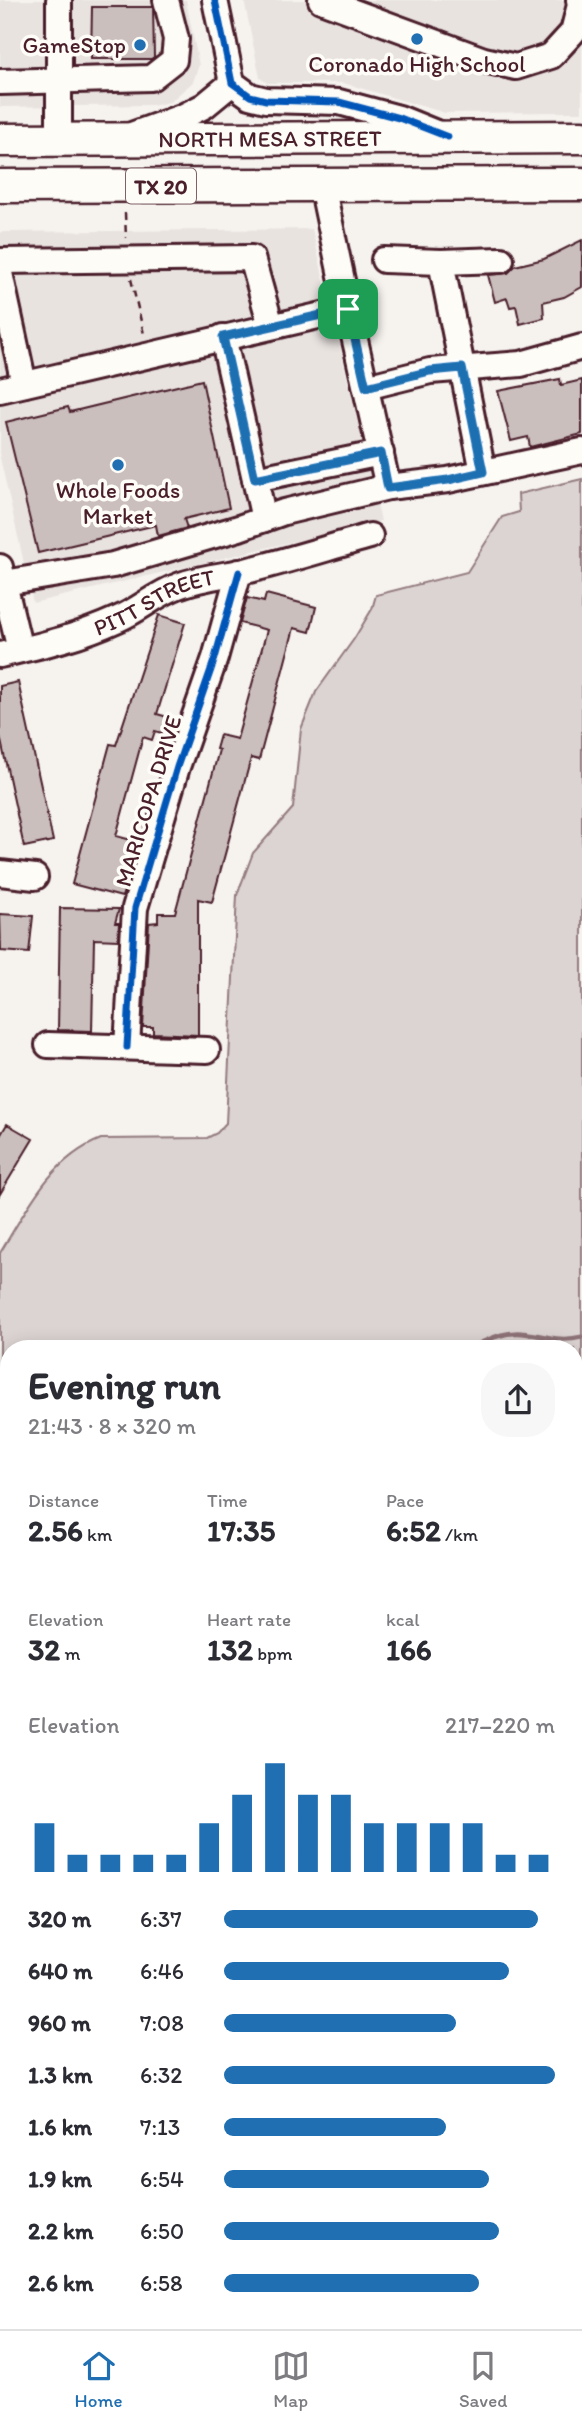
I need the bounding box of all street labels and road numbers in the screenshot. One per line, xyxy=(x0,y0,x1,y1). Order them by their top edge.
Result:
street label: NORTH MESA STREET xyxy=(158,124,382,153)
road number: TX 20 xyxy=(126,168,196,204)
street label: PITT STREET xyxy=(89,563,217,642)
street label: MARICOPA DRIVE xyxy=(109,712,187,890)

